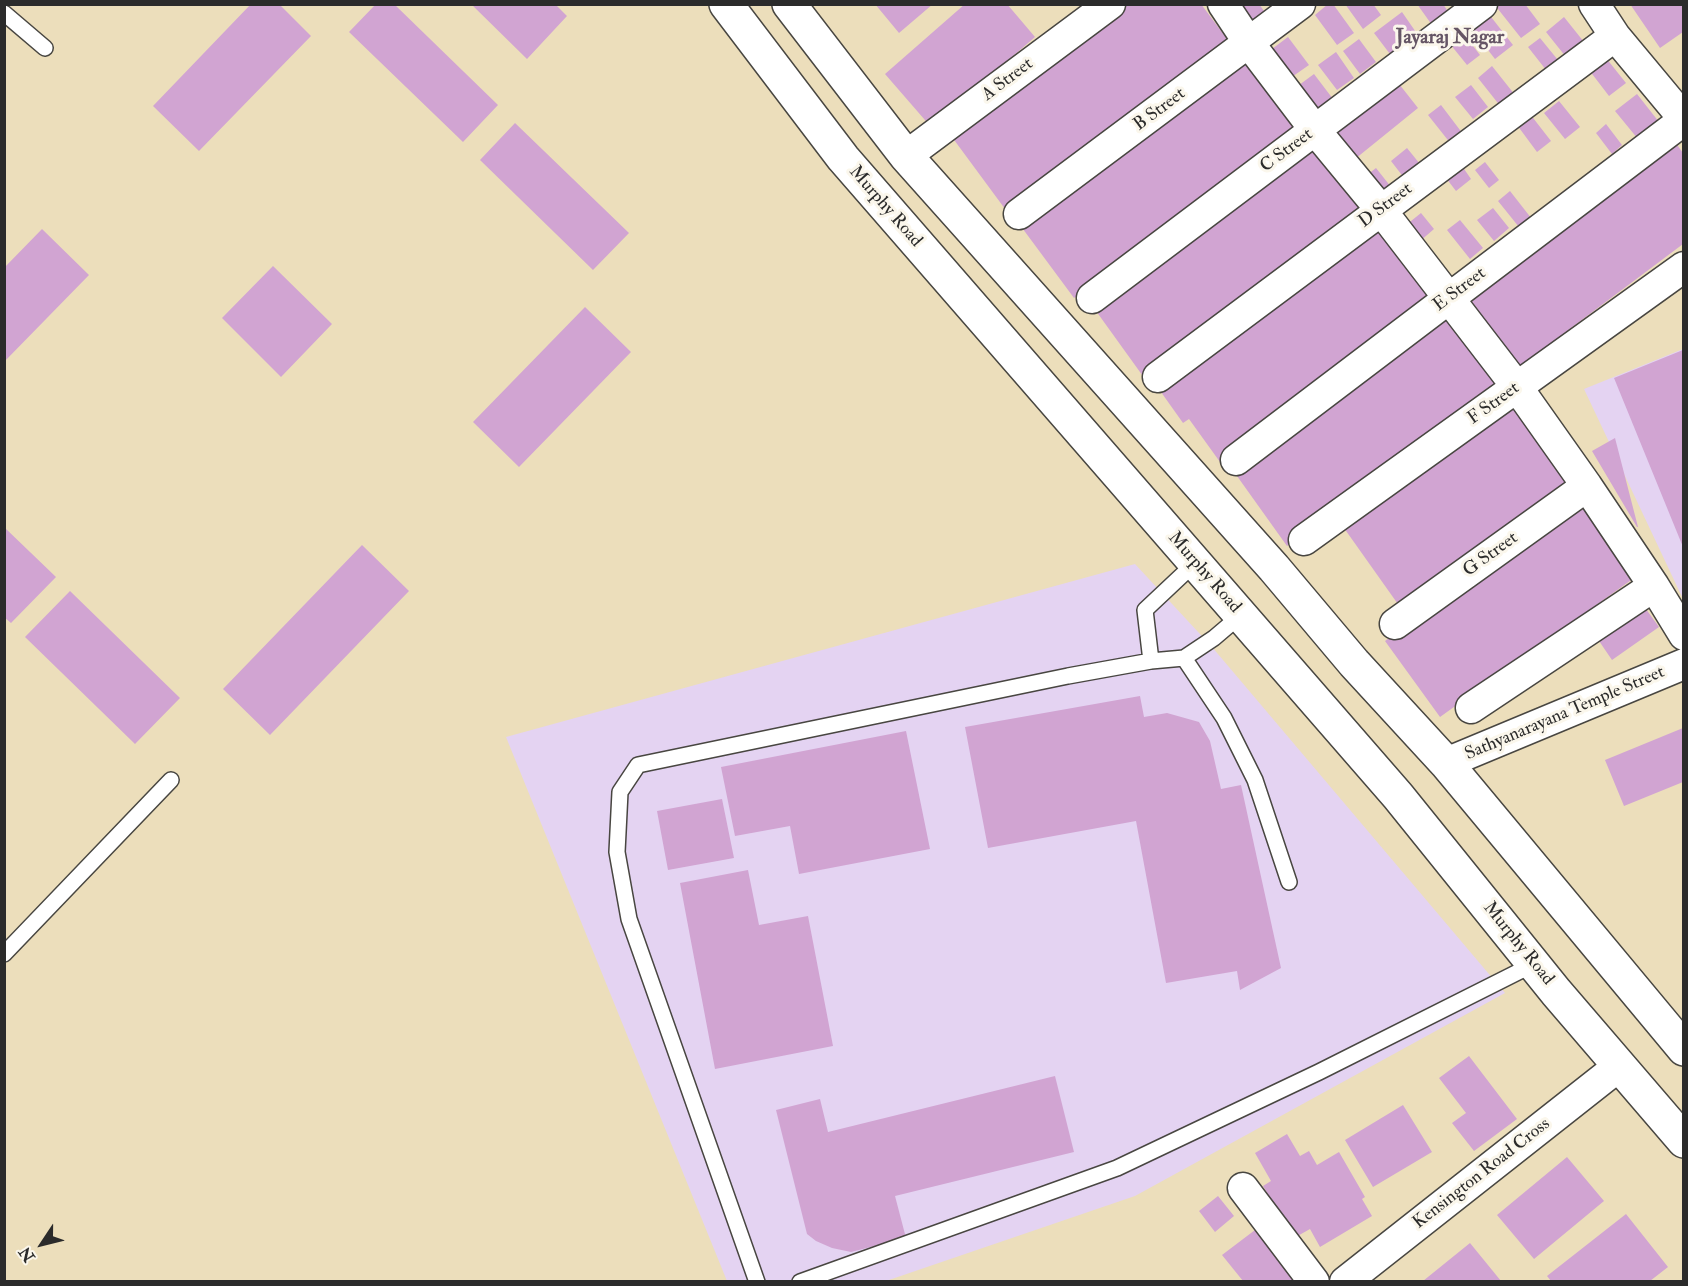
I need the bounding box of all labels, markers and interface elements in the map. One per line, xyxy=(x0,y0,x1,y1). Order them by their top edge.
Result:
district label: Jayaraj Nagar xyxy=(1396,27,1504,51)
street label: A Street xyxy=(978,54,1038,106)
street label: B Street xyxy=(1130,84,1190,136)
street label: C Street xyxy=(1256,124,1318,178)
street label: Murphy Road xyxy=(844,162,926,252)
street label: D Street xyxy=(1355,179,1417,233)
street label: E Street xyxy=(1429,263,1491,317)
street label: F Street xyxy=(1464,378,1524,430)
street label: Murphy Road xyxy=(1163,528,1245,618)
street label: G Street xyxy=(1459,528,1523,582)
street label: Sathyanarayana Temple Street xyxy=(1462,662,1668,766)
street label: Murphy Road xyxy=(1478,898,1558,990)
street label: Kensington Road Cross xyxy=(1409,1114,1555,1234)
north arrow xyxy=(12,1214,72,1274)
text: N xyxy=(15,1243,40,1266)

